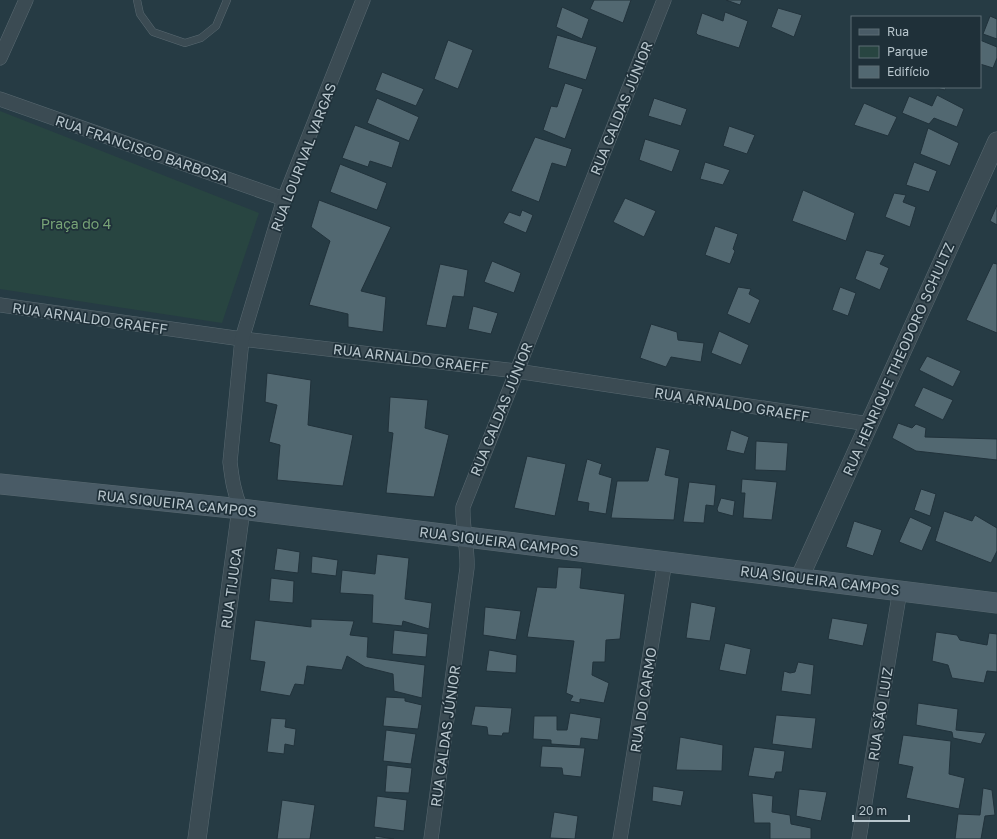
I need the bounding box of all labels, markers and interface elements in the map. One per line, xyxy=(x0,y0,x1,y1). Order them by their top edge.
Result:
legend xyxy=(851,16,981,88)
text: Rua xyxy=(887,24,909,39)
street label: RUA CALDAS JÚNIOR xyxy=(586,39,656,177)
text: Parque xyxy=(887,44,928,59)
text: Edifício xyxy=(887,64,929,79)
street label: RUA LOURIVAL VARGAS xyxy=(267,80,339,234)
street label: RUA FRANCISCO BARBOSA xyxy=(53,111,231,187)
park label: Praça do 4 xyxy=(41,215,111,232)
street label: RUA HENRIQUE THEODORO SCHULTZ xyxy=(839,240,957,478)
street label: RUA ARNALDO GRAEFF xyxy=(11,299,169,337)
street label: RUA ARNALDO GRAEFF xyxy=(332,340,490,376)
street label: RUA CALDAS JÚNIOR xyxy=(466,340,536,478)
street label: RUA ARNALDO GRAEFF xyxy=(653,383,811,425)
street label: RUA SIQUEIRA CAMPOS xyxy=(96,486,258,520)
street label: RUA SIQUEIRA CAMPOS xyxy=(418,523,580,559)
street label: RUA TIJUCA xyxy=(217,546,245,630)
street label: RUA SIQUEIRA CAMPOS xyxy=(739,562,901,598)
street label: RUA DO CARMO xyxy=(626,646,660,754)
street label: RUA CALDAS JÚNIOR xyxy=(427,664,463,808)
street label: RUA SÃO LUIZ xyxy=(864,666,896,762)
scale bar xyxy=(853,797,909,823)
text: 20 m xyxy=(859,803,887,818)

